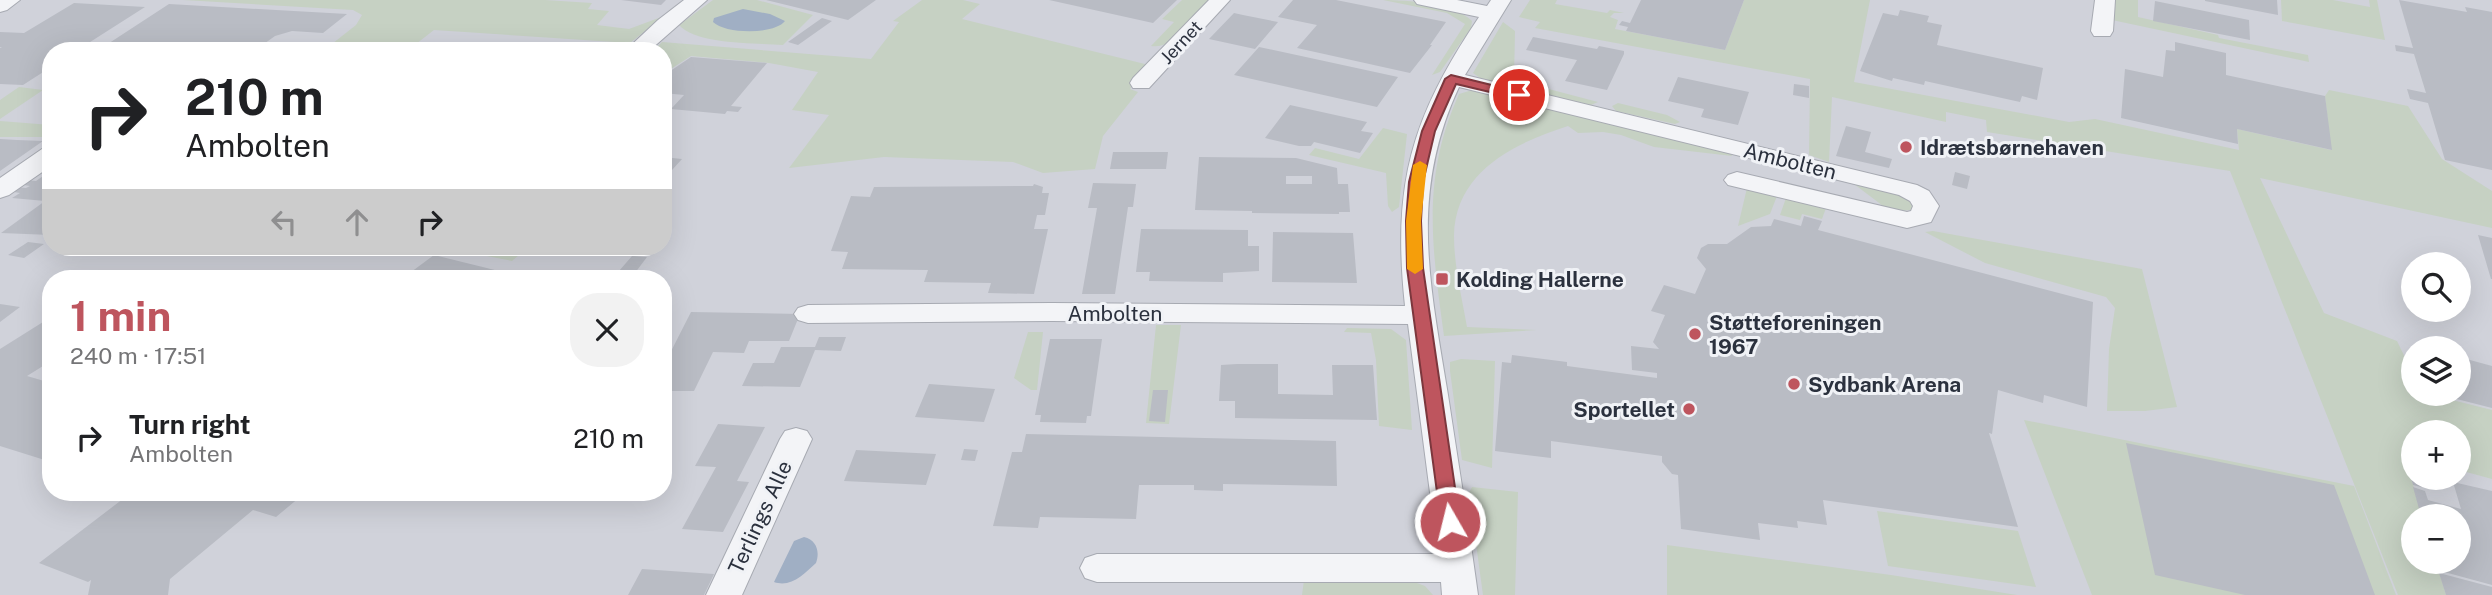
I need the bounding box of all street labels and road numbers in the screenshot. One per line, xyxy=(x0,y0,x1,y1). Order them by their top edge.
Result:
street label: Jernet xyxy=(1156,16,1206,68)
street label: Ambolten xyxy=(1741,137,1839,185)
street label: Ambolten xyxy=(1068,301,1162,326)
street label: Terlings Alle xyxy=(723,456,797,578)

